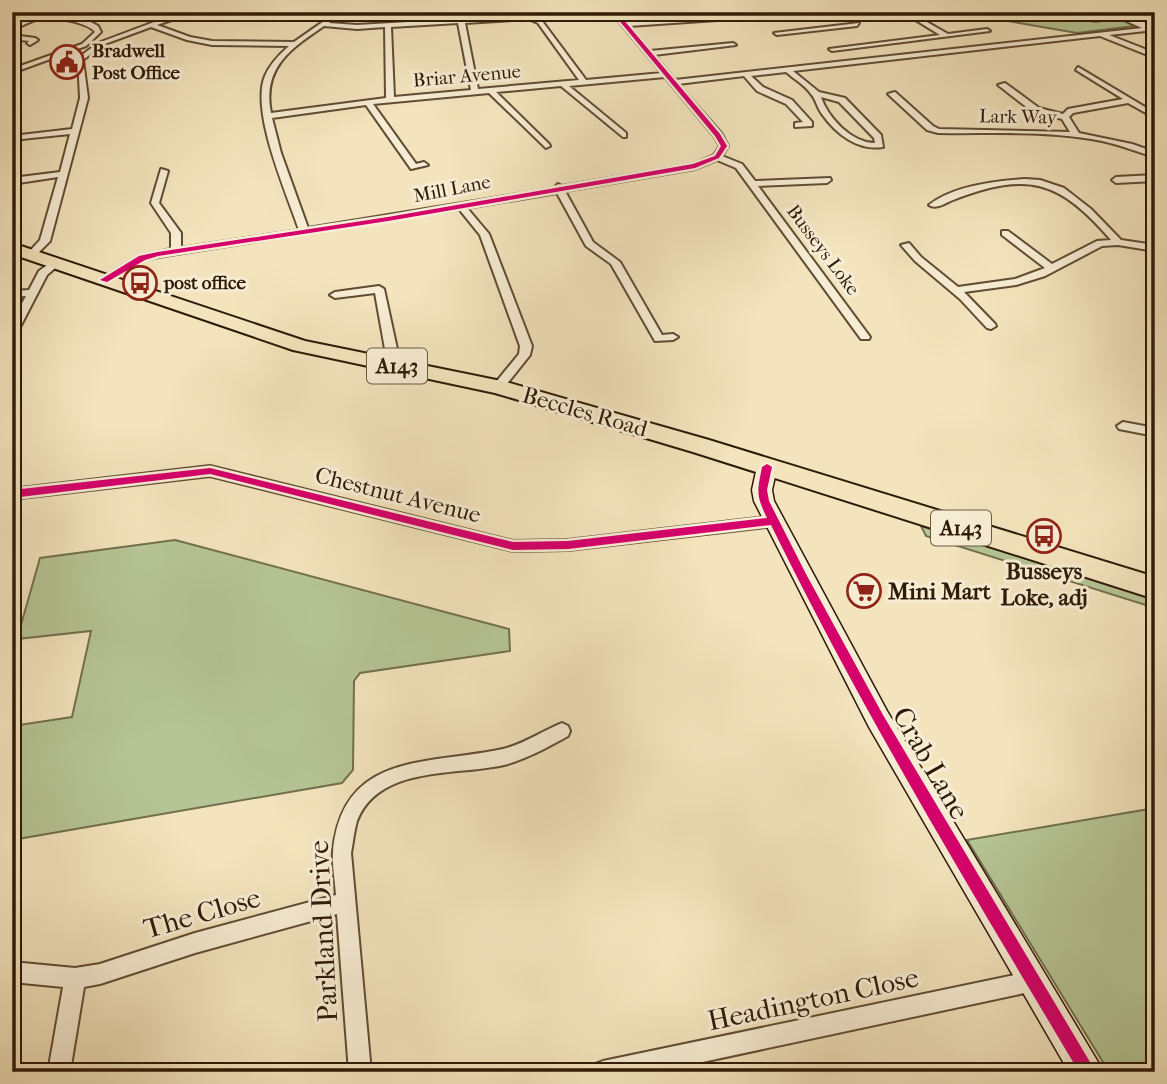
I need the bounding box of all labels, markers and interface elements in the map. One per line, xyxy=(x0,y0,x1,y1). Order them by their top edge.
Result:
place label: Bradwell Post Office xyxy=(92,40,181,84)
public building icon: Bradwell Post Office xyxy=(48,43,86,81)
street label: Briar Avenue xyxy=(412,60,522,92)
street label: Lark Way xyxy=(979,105,1058,129)
street label: Mill Lane xyxy=(412,171,492,207)
street label: Busseys Loke xyxy=(782,201,864,299)
bus stop icon: post office xyxy=(121,264,159,302)
place label: post office xyxy=(163,272,246,294)
road number: A143 xyxy=(367,348,427,384)
street label: Beccles Road xyxy=(519,381,651,443)
street label: Chestnut Avenue xyxy=(312,461,484,529)
road number: A143 xyxy=(931,510,991,546)
bus stop icon: Busseys Loke, adj xyxy=(1025,517,1063,555)
place label: Busseys Loke, adj xyxy=(1000,558,1088,611)
supermarket icon: Mini Mart xyxy=(845,572,883,610)
place label: Mini Mart xyxy=(888,578,992,605)
street label: Crab Lane xyxy=(886,701,976,825)
street label: Parkland Drive xyxy=(302,839,344,1023)
street label: The Close xyxy=(140,881,264,945)
street label: Headington Close xyxy=(705,961,922,1037)

